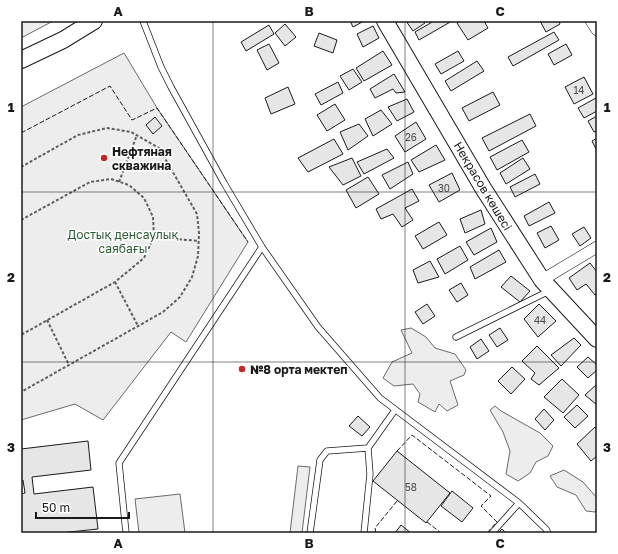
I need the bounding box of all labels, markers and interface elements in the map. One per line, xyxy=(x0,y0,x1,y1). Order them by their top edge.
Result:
text: A xyxy=(113,3,123,19)
text: B xyxy=(304,3,314,19)
text: C xyxy=(495,3,505,19)
house number: 14 xyxy=(574,84,584,96)
text: 1 xyxy=(8,99,15,115)
text: 1 xyxy=(604,99,611,115)
house number: 26 xyxy=(405,131,417,143)
street label: Некрасов көшесі xyxy=(451,139,515,233)
place label: Нефтяная скважина xyxy=(112,144,172,173)
marker: Нефтяная скважина xyxy=(99,153,109,163)
house number: 30 xyxy=(438,182,450,194)
park label: Достық денсаулық саябағы xyxy=(68,227,178,256)
text: 2 xyxy=(7,269,15,285)
text: 2 xyxy=(603,269,611,285)
house number: 44 xyxy=(534,314,546,326)
place label: №8 орта мектеп xyxy=(250,362,347,377)
marker: №8 орта мектеп xyxy=(237,364,247,374)
text: 3 xyxy=(7,439,15,455)
text: 3 xyxy=(603,439,611,455)
house number: 58 xyxy=(405,481,417,493)
scale bar xyxy=(36,494,129,520)
text: 50 m xyxy=(42,500,70,515)
text: A xyxy=(113,535,123,551)
text: B xyxy=(304,535,314,551)
text: C xyxy=(495,535,505,551)

